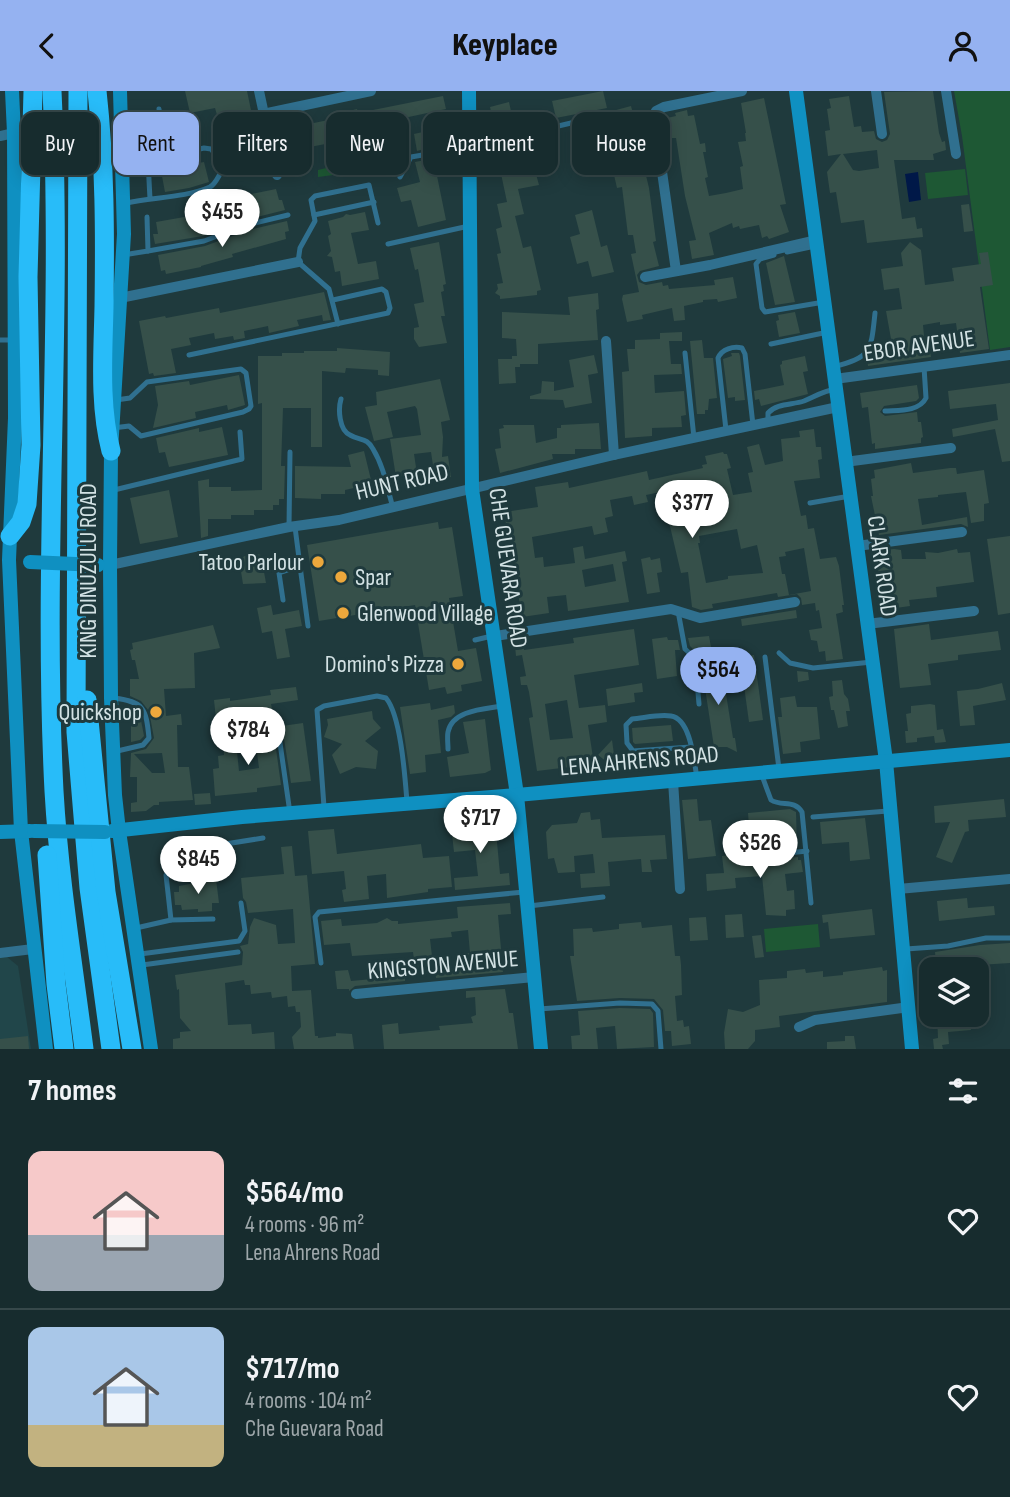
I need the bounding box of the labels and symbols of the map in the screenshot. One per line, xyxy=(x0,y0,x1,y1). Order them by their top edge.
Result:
pin: $455 xyxy=(181,190,263,249)
street label: EBOR AVENUE xyxy=(862,324,976,368)
street label: HUNT ROAD xyxy=(353,457,451,507)
pin: $377 xyxy=(651,481,733,540)
street label: KING DINUZULU ROAD xyxy=(74,483,103,659)
street label: CHE GUEVARA ROAD xyxy=(482,486,534,650)
street label: CLARK ROAD xyxy=(861,514,903,618)
place label: Tatoo Parlour xyxy=(198,548,304,577)
marker: Tatoo Parlour xyxy=(310,554,326,570)
place label: Spar xyxy=(355,563,391,592)
marker: Spar xyxy=(333,569,349,585)
place label: Glenwood Village xyxy=(357,599,493,628)
marker: Glenwood Village xyxy=(335,605,351,621)
pin: $564 xyxy=(677,647,759,707)
place label: Domino's Pizza xyxy=(325,650,444,679)
marker: Domino's Pizza xyxy=(450,656,466,672)
place label: Quickshop xyxy=(58,698,142,727)
marker: Quickshop xyxy=(148,704,164,720)
pin: $784 xyxy=(207,707,289,767)
street label: LENA AHRENS ROAD xyxy=(558,740,720,782)
pin: $717 xyxy=(439,795,521,855)
pin: $526 xyxy=(719,821,801,880)
pin: $845 xyxy=(157,837,239,896)
street label: KINGSTON AVENUE xyxy=(366,944,520,986)

